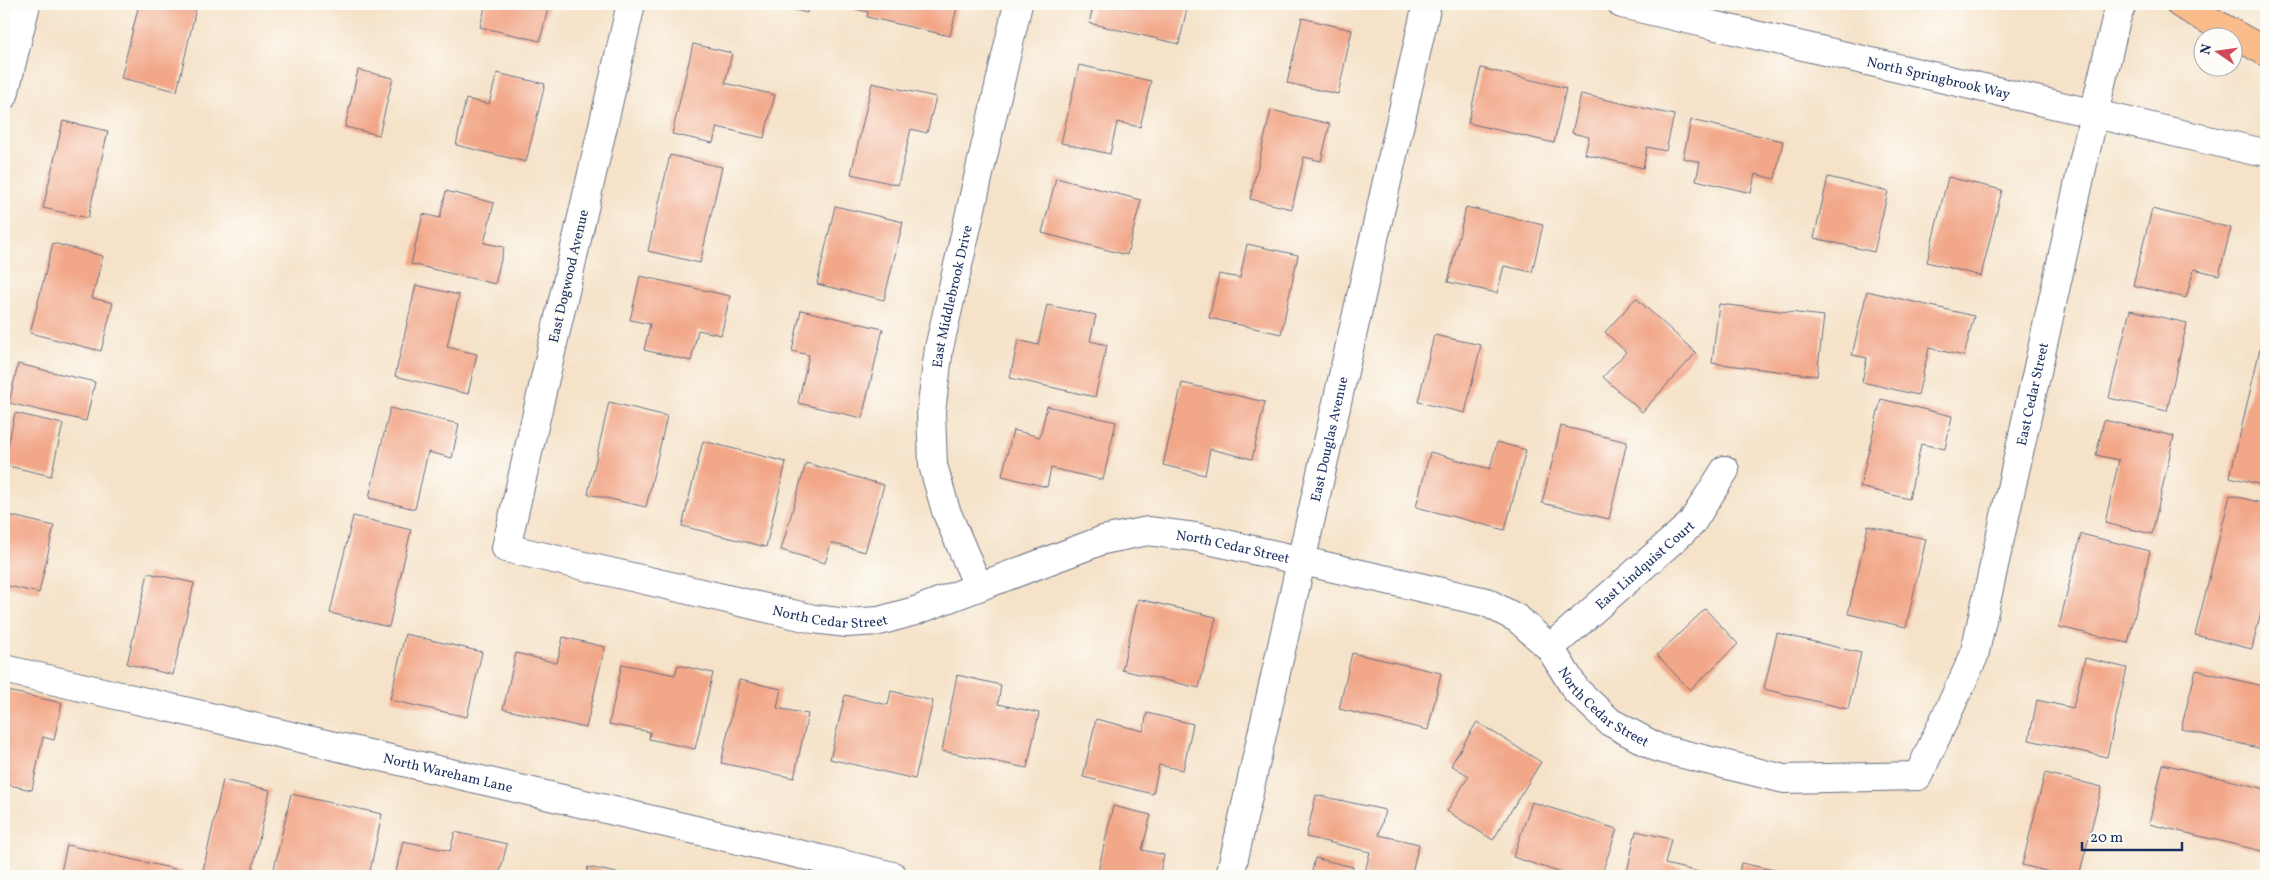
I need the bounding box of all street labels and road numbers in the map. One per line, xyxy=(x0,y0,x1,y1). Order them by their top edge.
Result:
street label: North Springbrook Way xyxy=(1865,53,2012,105)
street label: East Dogwood Avenue xyxy=(545,208,594,345)
street label: East Middlebrook Drive xyxy=(929,223,978,369)
street label: East Cedar Street xyxy=(2013,341,2054,448)
street label: East Douglas Avenue xyxy=(1307,375,1354,504)
street label: East Lindquist Court xyxy=(1592,517,1699,615)
street label: North Cedar Street xyxy=(1175,527,1291,569)
street label: North Cedar Street xyxy=(770,602,890,634)
street label: North Cedar Street xyxy=(1553,664,1652,752)
street label: North Wareham Lane xyxy=(381,750,515,798)

